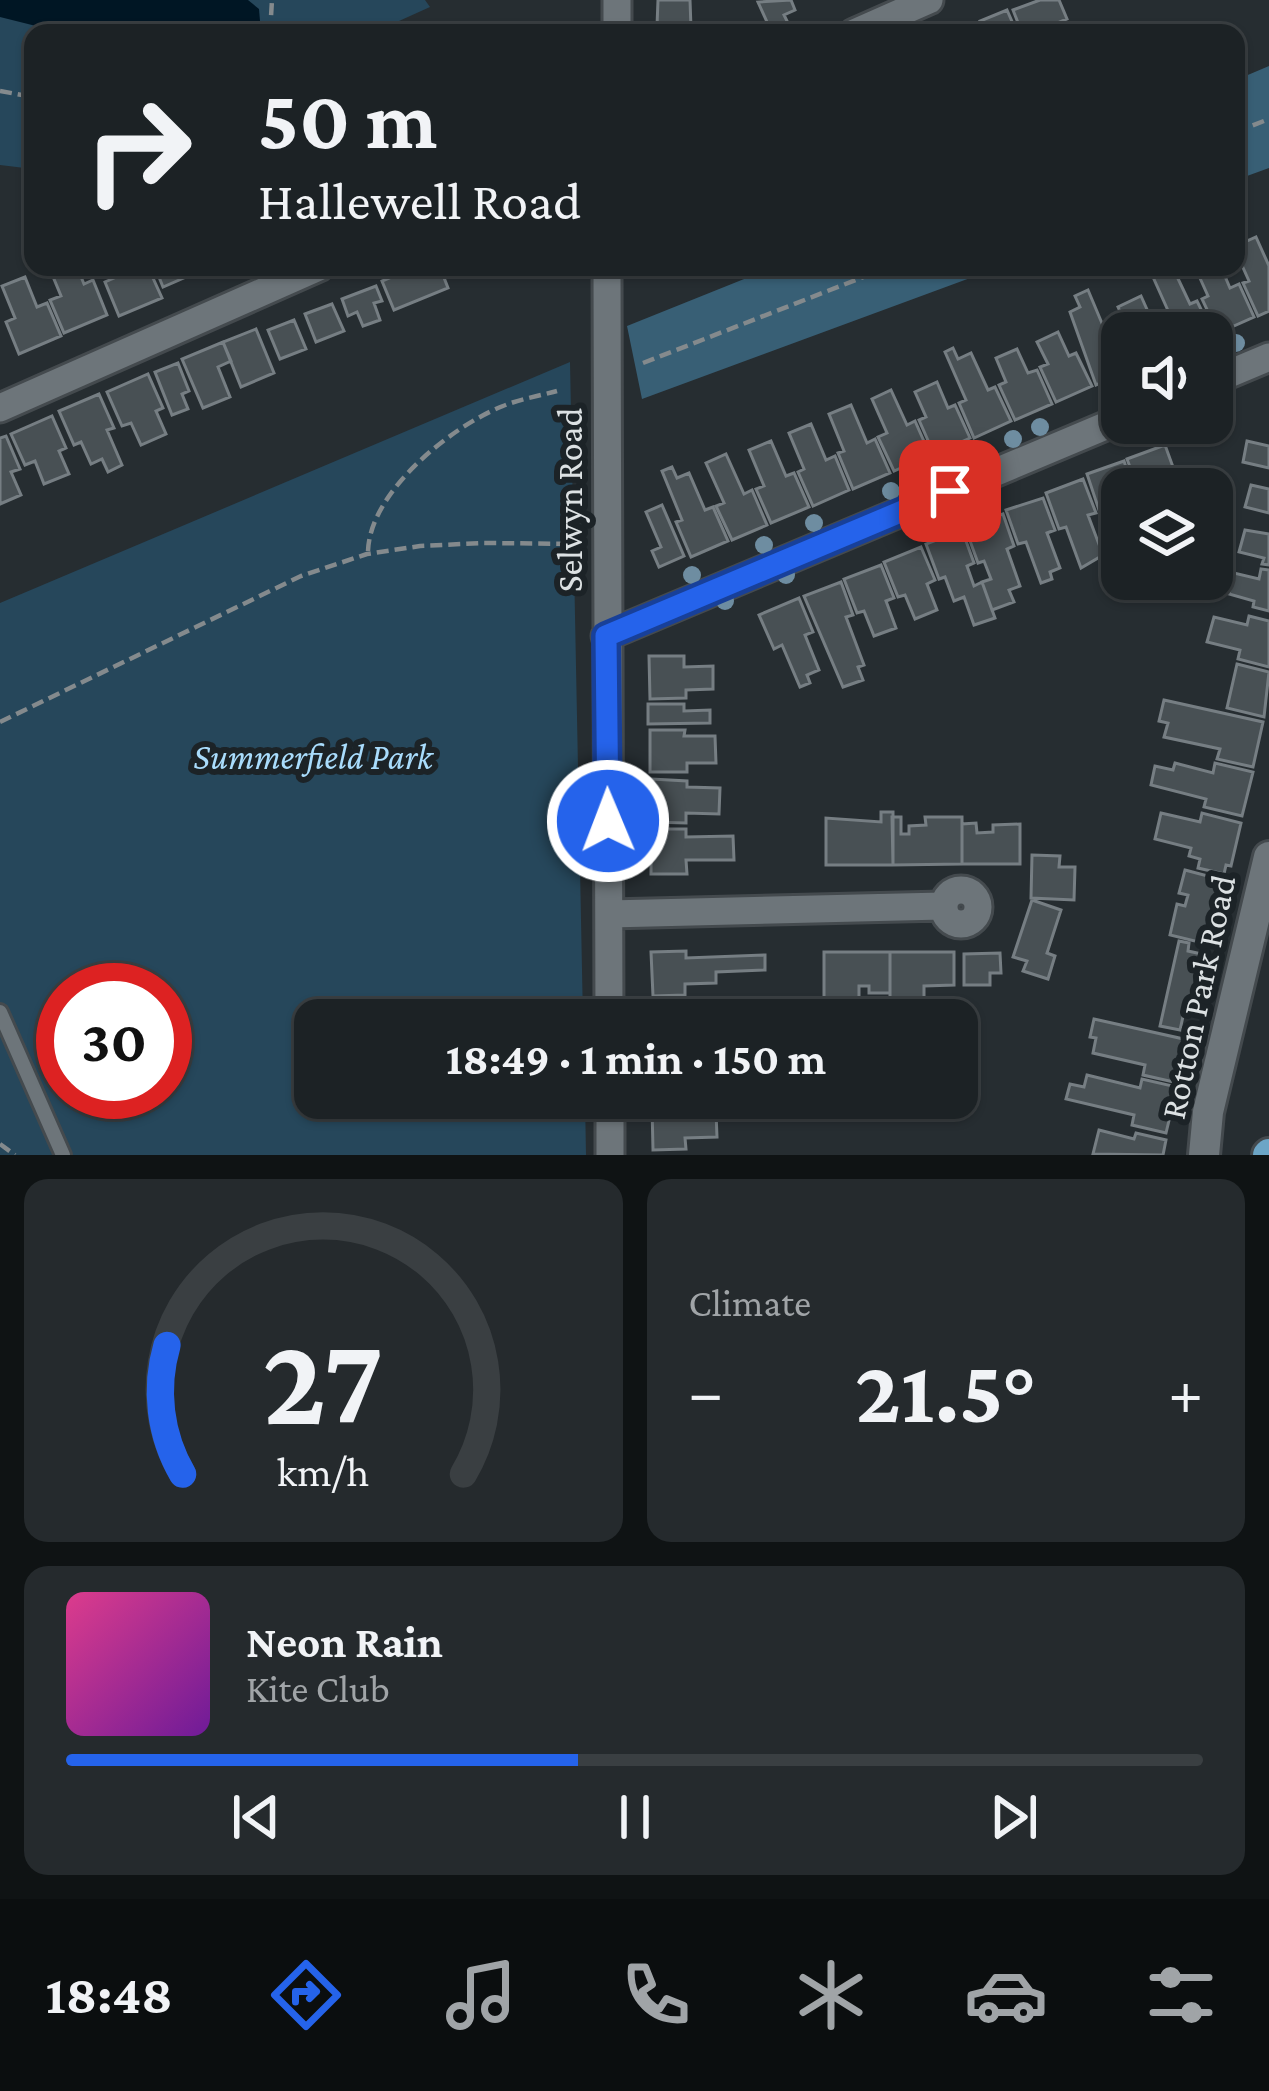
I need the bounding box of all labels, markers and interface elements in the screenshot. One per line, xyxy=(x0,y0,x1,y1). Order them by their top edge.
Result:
icon: right xyxy=(60,72,216,228)
text: 50 m xyxy=(258,73,437,166)
text: Hallewell Road xyxy=(258,171,581,231)
map controls xyxy=(1101,312,1233,600)
button: sound xyxy=(1101,312,1233,444)
street label: Selwyn Road xyxy=(550,408,590,592)
pin xyxy=(899,440,1001,542)
icon: arrive xyxy=(917,458,983,524)
button: layers xyxy=(1101,468,1233,600)
park label: Summerfield Park xyxy=(193,737,434,777)
position arrow xyxy=(545,758,671,884)
street label: Rotton Park Road xyxy=(1153,871,1243,1123)
speed limit sign: 30 xyxy=(36,963,192,1119)
text: 18:49 · 1 min · 150 m xyxy=(446,1034,826,1084)
text: Climate xyxy=(689,1281,811,1324)
text: 27 xyxy=(263,1311,384,1450)
text: 21.5° xyxy=(855,1341,1037,1441)
text: − xyxy=(689,1355,723,1428)
text: + xyxy=(1168,1355,1203,1428)
text: km/h xyxy=(277,1447,369,1494)
text: Neon Rain xyxy=(246,1617,443,1667)
text: Kite Club xyxy=(246,1667,390,1710)
icon: previous xyxy=(223,1784,289,1850)
icon: pause xyxy=(602,1784,668,1850)
icon: next xyxy=(981,1784,1047,1850)
icon: directions xyxy=(264,1953,348,2037)
icon: music xyxy=(439,1953,523,2037)
icon: phone xyxy=(614,1953,698,2037)
icon: climate xyxy=(789,1953,873,2037)
icon: car xyxy=(964,1953,1048,2037)
icon: filters xyxy=(1139,1953,1223,2037)
text: 18:48 xyxy=(46,1965,173,2025)

